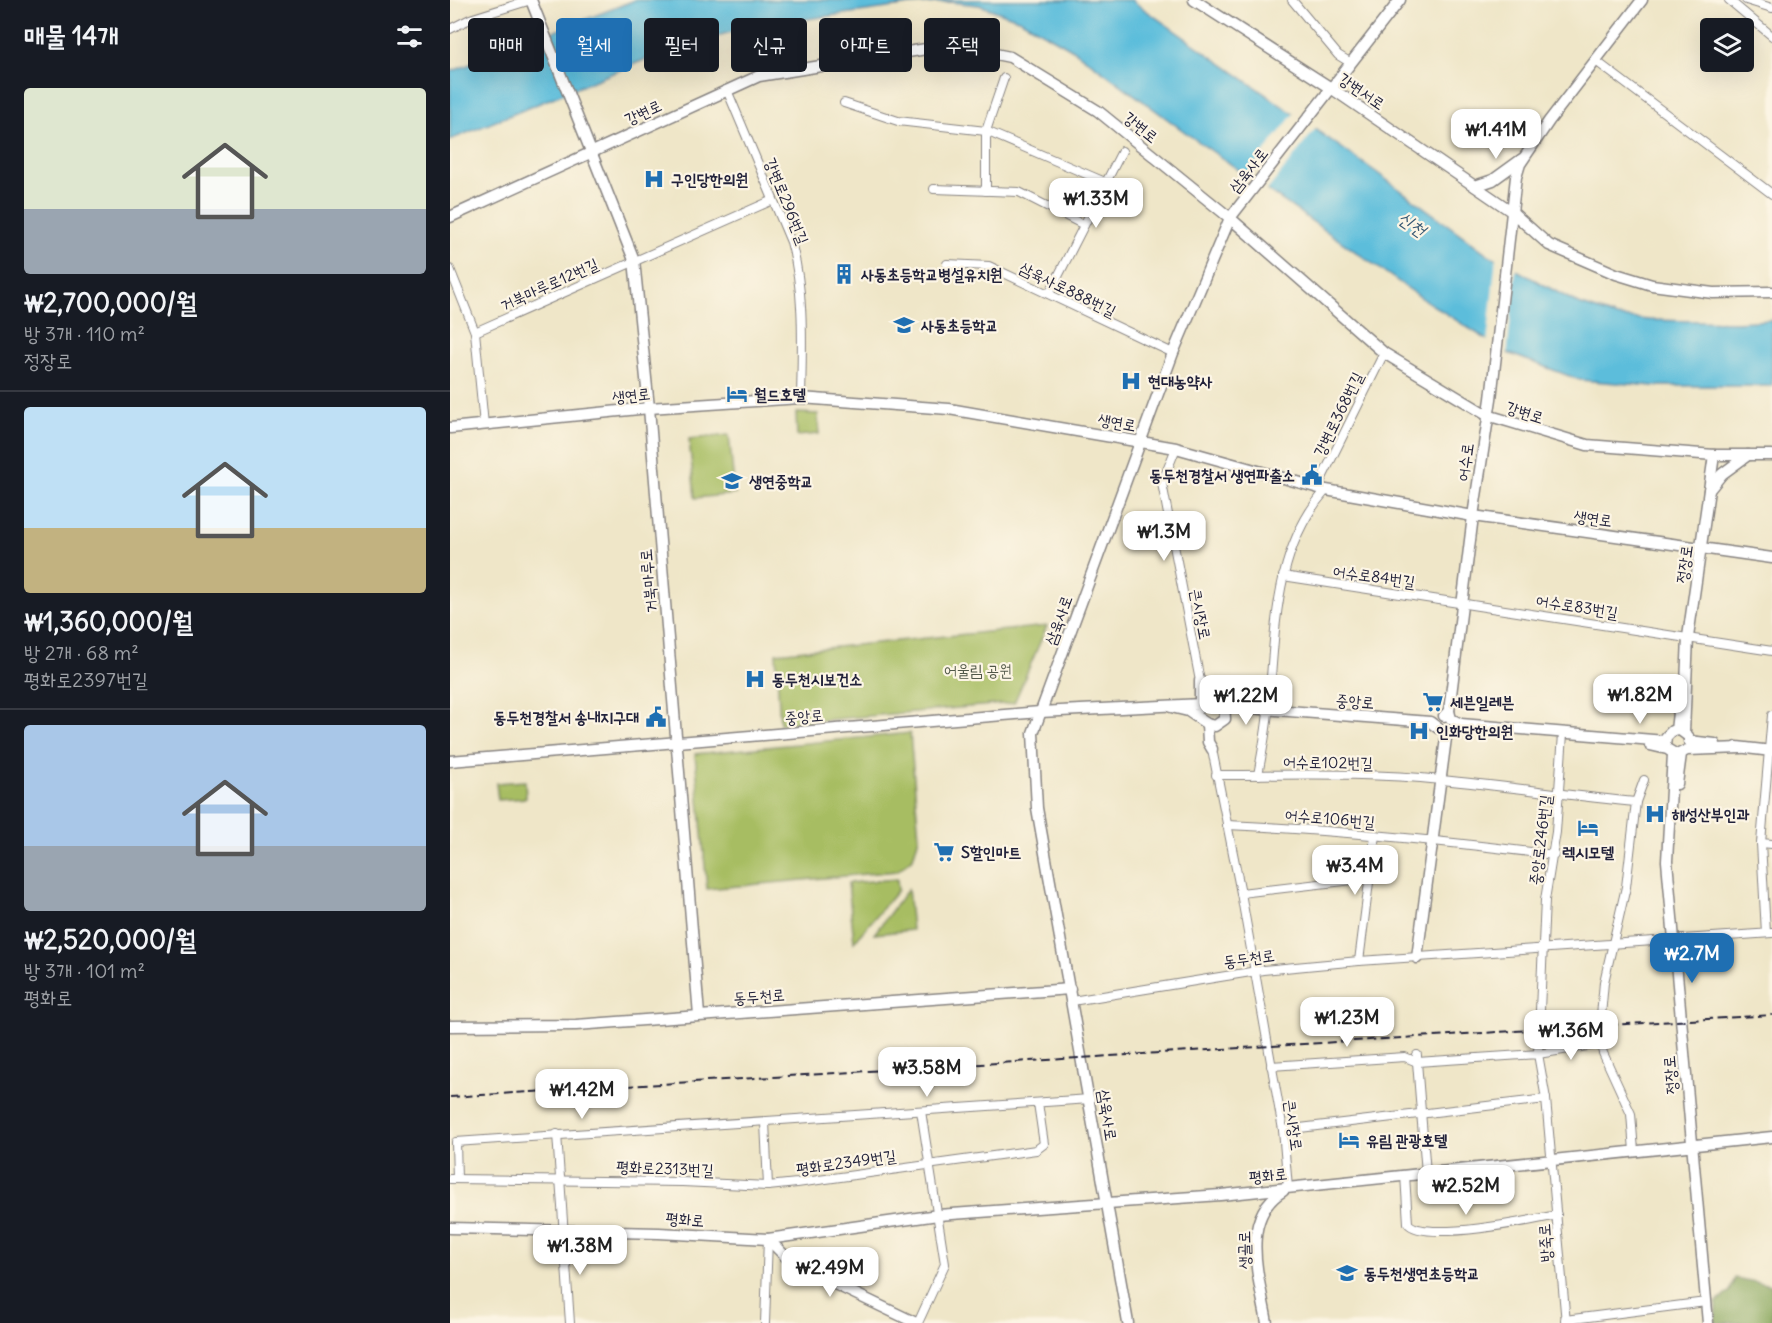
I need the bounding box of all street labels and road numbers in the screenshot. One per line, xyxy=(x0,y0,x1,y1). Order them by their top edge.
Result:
street label: 강변서로 xyxy=(1335,68,1389,114)
street label: 강변로 xyxy=(621,95,665,129)
street label: 강변로 xyxy=(1120,107,1162,147)
street label: 삼육사로 xyxy=(1224,144,1272,196)
street label: 강변로296번길 xyxy=(761,155,813,247)
street label: 거북마루로12번길 xyxy=(497,253,601,315)
street label: 삼육사로888번길 xyxy=(1016,257,1120,321)
street label: 강변로368번길 xyxy=(1309,368,1367,460)
street label: 생연로 xyxy=(611,383,651,407)
street label: 강변로 xyxy=(1504,397,1546,427)
street label: 생연로 xyxy=(1096,409,1138,435)
street label: 어수로 xyxy=(1452,441,1478,483)
street label: 생연로 xyxy=(1572,505,1614,531)
street label: 정장로 xyxy=(1671,543,1697,585)
street label: 거북마루로 xyxy=(635,548,661,614)
street label: 어수로84번길 xyxy=(1332,560,1417,592)
street label: 큰시장로 xyxy=(1186,587,1216,641)
street label: 어수로83번길 xyxy=(1535,590,1620,622)
street label: 삼육사로 xyxy=(1040,592,1076,648)
street label: 중앙로 xyxy=(1335,690,1375,712)
street label: 중앙로 xyxy=(784,704,824,728)
street label: 어수로102번길 xyxy=(1283,751,1373,773)
street label: 중앙로246번길 xyxy=(1525,793,1556,887)
street label: 어수로106번길 xyxy=(1284,804,1376,832)
street label: 동두천로 xyxy=(1222,945,1276,971)
street label: 동두천로 xyxy=(733,984,785,1008)
street label: 정장로 xyxy=(1658,1055,1682,1095)
street label: 삼육사로 xyxy=(1094,1088,1122,1142)
street label: 큰시장로 xyxy=(1281,1098,1307,1152)
street label: 평화로2349번길 xyxy=(795,1145,897,1179)
street label: 평화로2313번길 xyxy=(616,1156,714,1180)
street label: 평화로 xyxy=(1248,1163,1288,1187)
street label: 평화로 xyxy=(665,1208,705,1230)
street label: 방죽로 xyxy=(1534,1223,1556,1263)
street label: 생골로 xyxy=(1234,1231,1254,1269)

